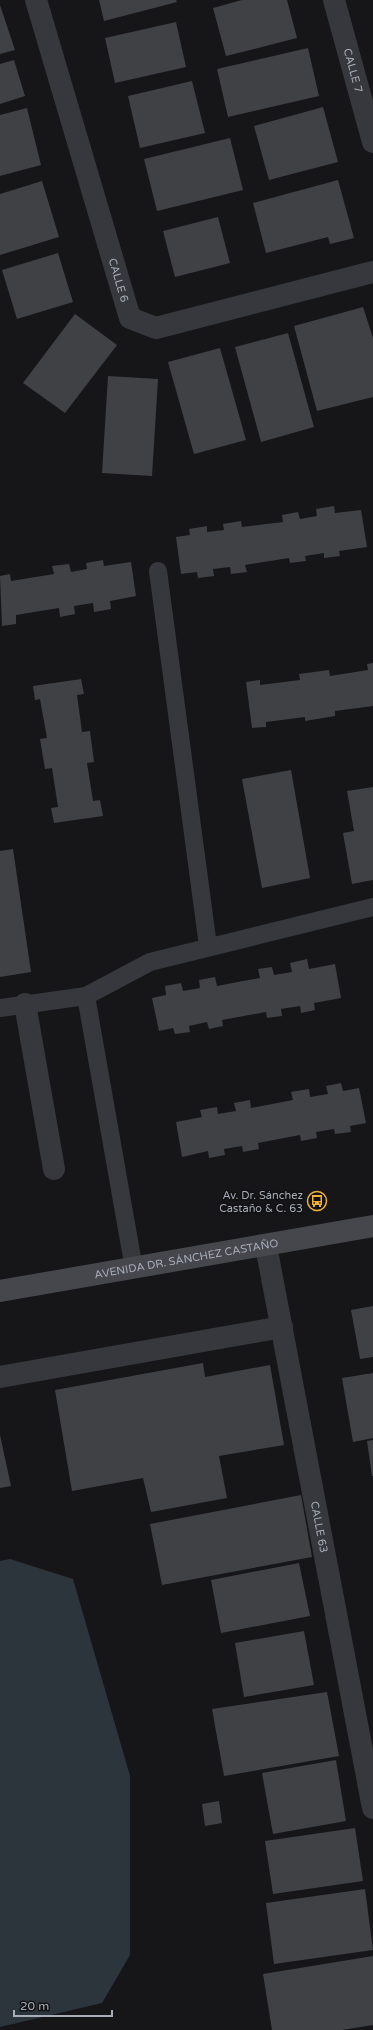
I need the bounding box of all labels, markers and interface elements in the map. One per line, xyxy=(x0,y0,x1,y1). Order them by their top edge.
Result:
street label: CALLE 7 xyxy=(341,47,366,94)
street label: CALLE 6 xyxy=(106,256,131,304)
place label: Av. Dr. Sánchez Castaño & C. 63 xyxy=(219,1189,304,1215)
bus stop icon: Av. Dr. Sánchez Castaño & C. 63 xyxy=(306,1190,328,1212)
street label: AVENIDA DR. SÁNCHEZ CASTAÑO xyxy=(93,1236,279,1281)
street label: CALLE 63 xyxy=(308,1500,331,1554)
scale bar xyxy=(14,1992,112,2018)
text: 20 m xyxy=(20,1999,49,2013)

